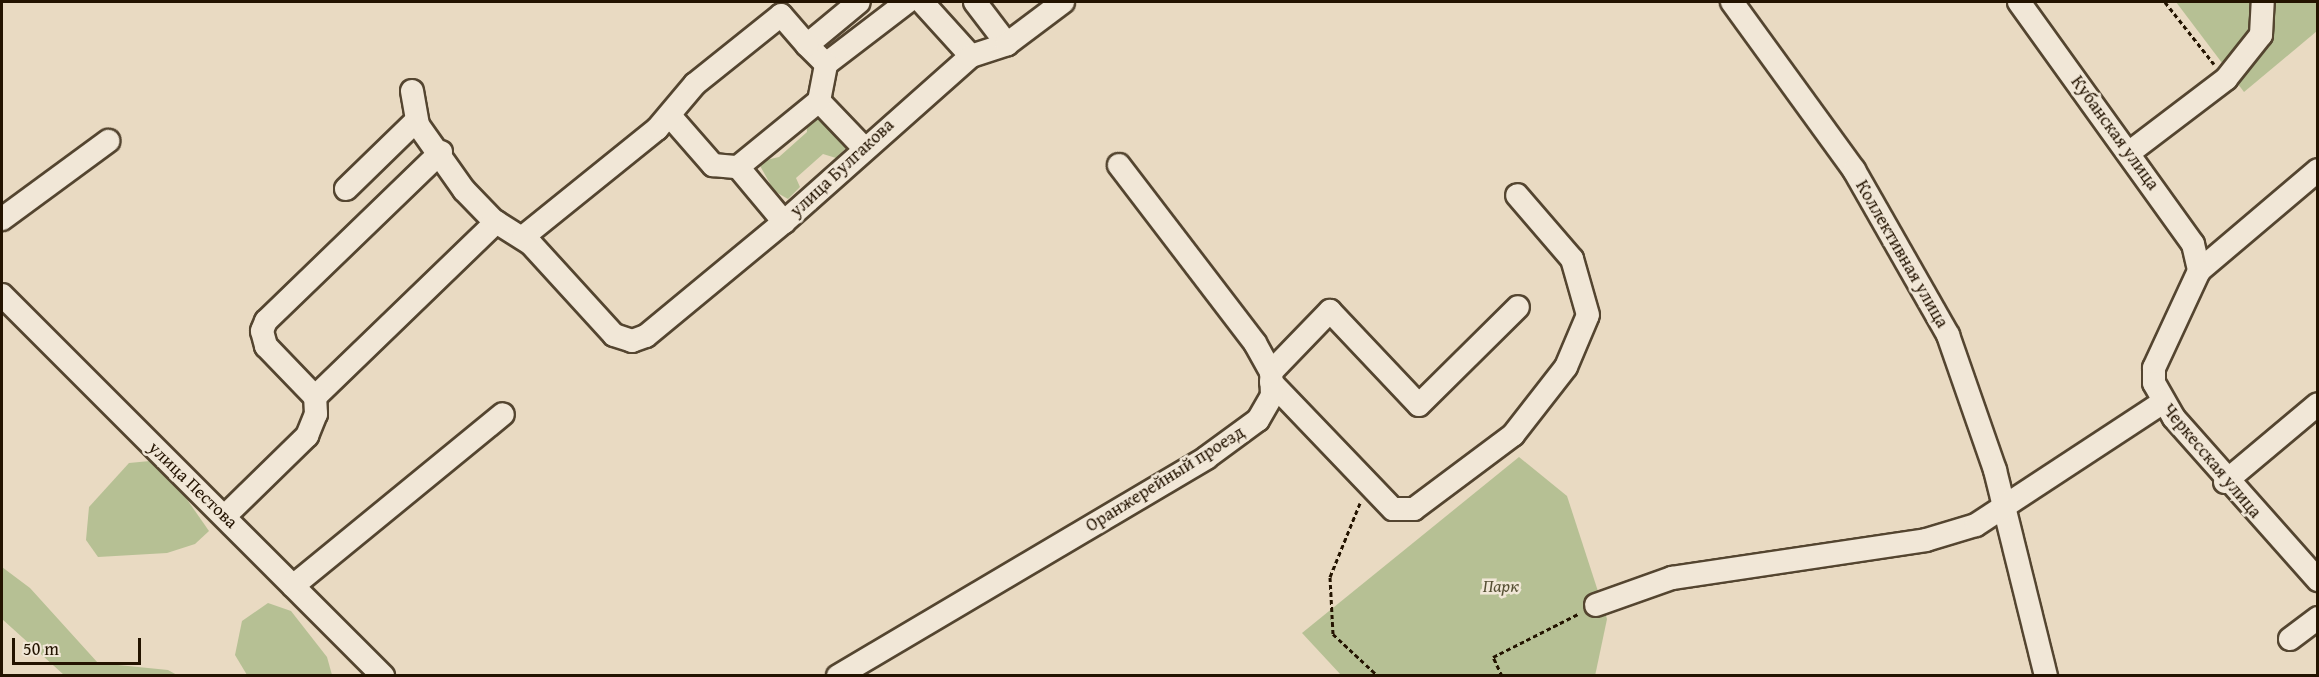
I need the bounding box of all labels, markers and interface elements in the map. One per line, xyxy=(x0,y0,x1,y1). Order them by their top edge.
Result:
street label: Кубанская улица xyxy=(2066,72,2164,194)
street label: улица Булгакова xyxy=(786,114,898,222)
street label: Коллективная улица xyxy=(1851,176,1953,332)
street label: Черкесская улица xyxy=(2158,399,2266,523)
street label: Оранжерейный проезд xyxy=(1082,421,1248,537)
street label: улица Пестова xyxy=(144,437,242,533)
park label: Парк xyxy=(1483,575,1519,597)
scale bar xyxy=(15,626,144,664)
text: 50 m xyxy=(23,635,59,662)

